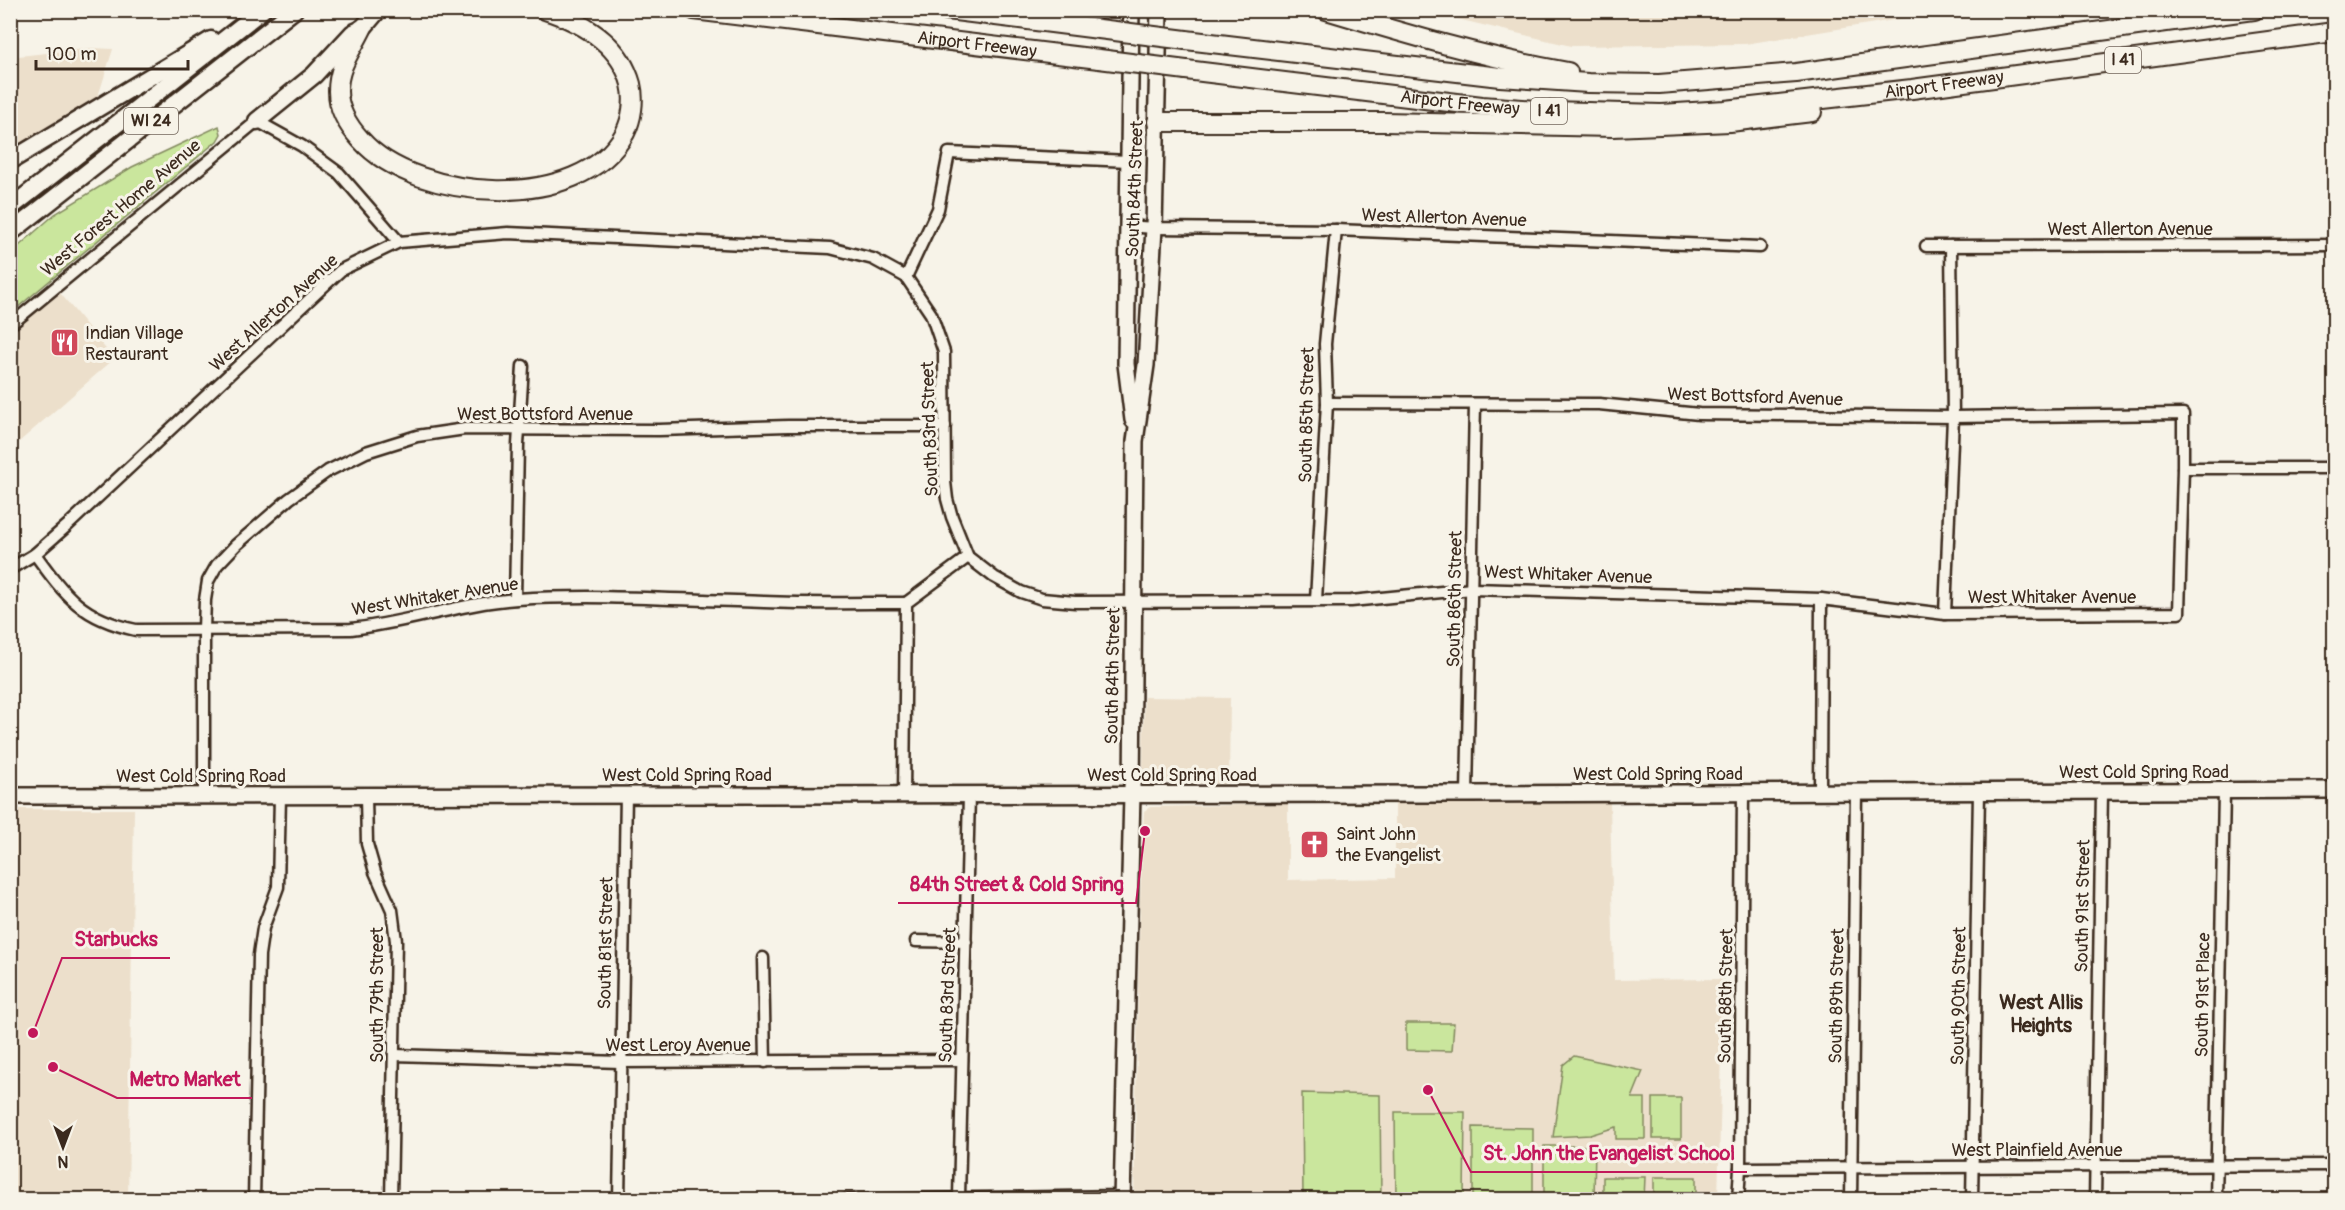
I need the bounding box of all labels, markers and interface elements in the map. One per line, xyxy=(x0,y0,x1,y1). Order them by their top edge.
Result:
street label: Airport Freeway xyxy=(916,26,1038,63)
scale bar xyxy=(36,33,188,71)
text: 100 m xyxy=(45,43,97,66)
road number: I 41 xyxy=(2105,47,2141,73)
street label: Airport Freeway xyxy=(1883,65,2005,104)
street label: Airport Freeway xyxy=(1399,85,1521,120)
road number: I 41 xyxy=(1531,98,1567,124)
road number: WI 24 xyxy=(124,108,178,134)
street label: South 84th Street xyxy=(1121,120,1149,258)
street label: West Forest Home Avenue xyxy=(36,134,206,282)
street label: West Allerton Avenue xyxy=(1361,204,1527,232)
street label: West Allerton Avenue xyxy=(2047,218,2213,241)
street label: West Allerton Avenue xyxy=(205,249,343,377)
place label: Indian Village Restaurant xyxy=(85,322,183,366)
restaurant icon: Indian Village Restaurant xyxy=(48,327,80,359)
street label: South 85th Street xyxy=(1294,346,1320,483)
street label: South 83rd Street xyxy=(916,360,944,497)
street label: West Bottsford Avenue xyxy=(1667,382,1843,412)
street label: West Bottsford Avenue xyxy=(457,403,633,426)
street label: South 86th Street xyxy=(1442,530,1468,668)
street label: West Whitaker Avenue xyxy=(1483,561,1653,589)
street label: West Whitaker Avenue xyxy=(350,572,520,622)
street label: West Whitaker Avenue xyxy=(1968,586,2136,609)
street label: South 84th Street xyxy=(1100,607,1126,745)
street label: West Cold Spring Road xyxy=(2059,761,2229,784)
street label: West Cold Spring Road xyxy=(1573,763,1743,786)
street label: West Cold Spring Road xyxy=(602,764,772,787)
street label: West Cold Spring Road xyxy=(1087,764,1257,787)
street label: West Cold Spring Road xyxy=(116,765,286,788)
place label: Saint John the Evangelist xyxy=(1335,823,1441,867)
church icon: Saint John the Evangelist xyxy=(1299,828,1331,860)
street label: South 91st Street xyxy=(2070,838,2096,973)
callout: 84th Street & Cold Spring xyxy=(898,865,1136,903)
text: 84th Street & Cold Spring xyxy=(910,872,1124,897)
street label: South 81st Street xyxy=(593,876,619,1010)
callout: Starbucks xyxy=(62,920,170,958)
street label: South 79th Street xyxy=(366,926,389,1063)
street label: South 83rd Street xyxy=(934,926,962,1063)
street label: South 90th Street xyxy=(1946,926,1972,1066)
text: Starbucks xyxy=(74,927,158,952)
street label: South 88th Street xyxy=(1713,927,1739,1064)
street label: South 89th Street xyxy=(1824,927,1850,1064)
street label: South 91st Place xyxy=(2190,932,2216,1058)
district label: West Allis Heights xyxy=(1999,990,2083,1038)
street label: West Leroy Avenue xyxy=(605,1034,751,1057)
callout: Metro Market xyxy=(117,1060,252,1098)
text: Metro Market xyxy=(129,1067,242,1092)
north arrow xyxy=(33,1117,93,1177)
callout: St. John the Evangelist School xyxy=(1471,1134,1747,1172)
street label: West Plainfield Avenue xyxy=(1952,1139,2123,1162)
text: St. John the Evangelist School xyxy=(1483,1141,1735,1166)
text: N xyxy=(57,1151,68,1171)

